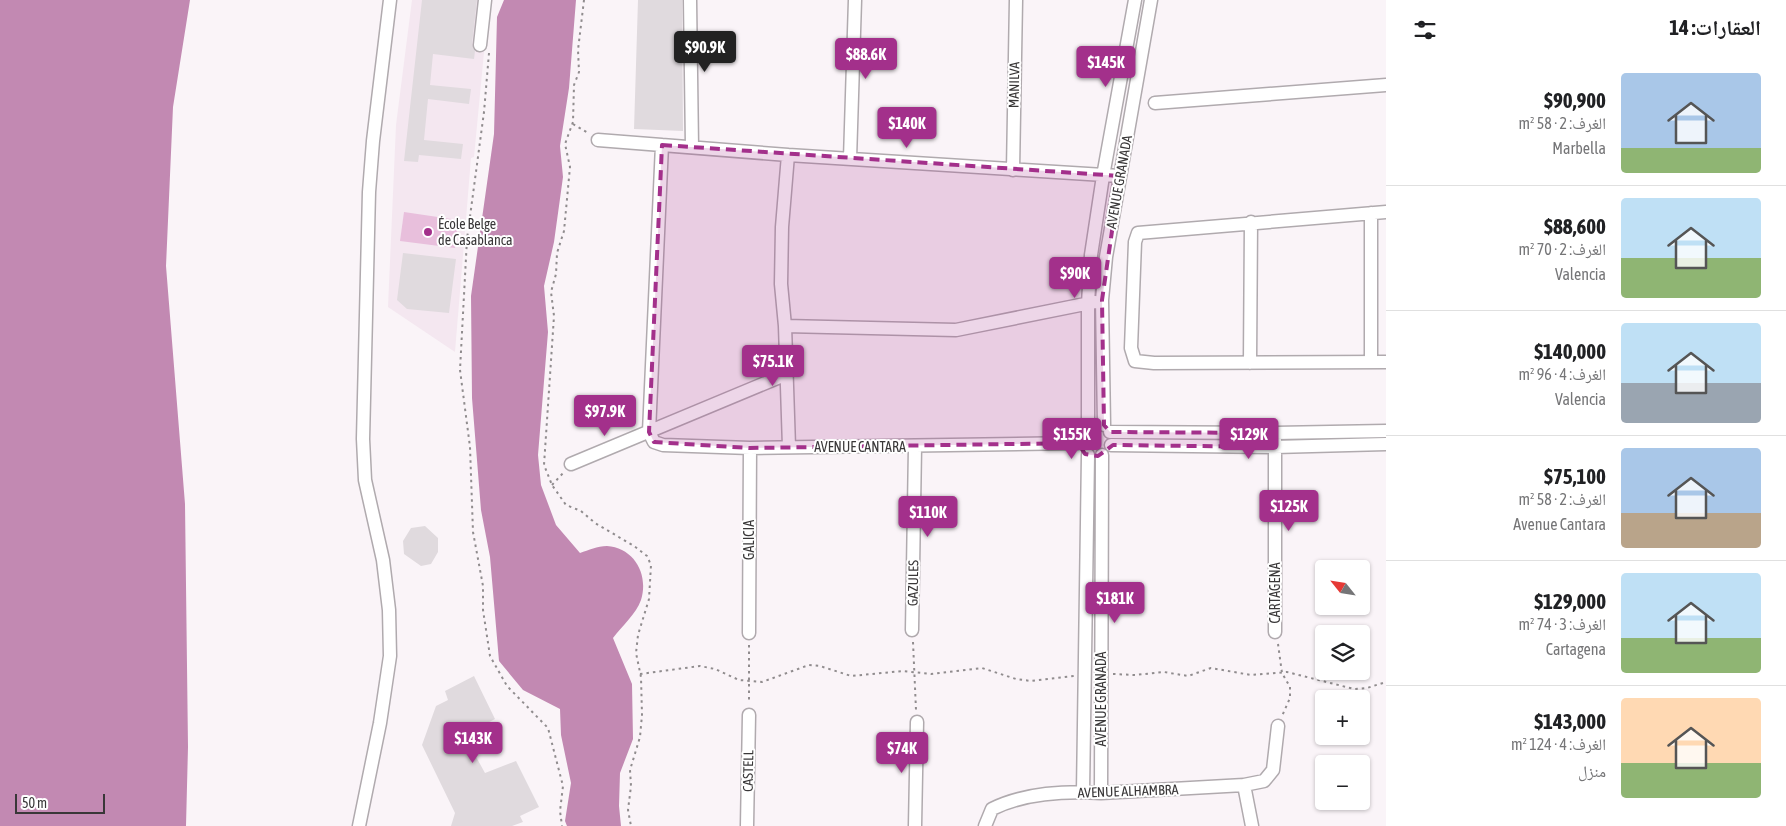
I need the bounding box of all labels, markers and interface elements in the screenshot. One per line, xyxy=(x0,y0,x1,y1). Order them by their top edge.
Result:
text: العقارات: 14 xyxy=(1669,15,1761,39)
icon: filters xyxy=(1411,16,1439,44)
pin: $90.9K xyxy=(664,30,746,73)
text: $90.9K xyxy=(685,38,725,56)
pin: $88.6K xyxy=(825,38,907,80)
text: $88.6K xyxy=(846,45,886,63)
pin: $145K xyxy=(1071,46,1141,88)
text: $145K xyxy=(1087,53,1125,71)
street label: MANILVA xyxy=(1006,62,1022,108)
text: $90,900 xyxy=(1544,88,1606,112)
icon: home xyxy=(1661,93,1721,153)
pin: $140K xyxy=(872,106,942,149)
text: $140K xyxy=(888,114,926,132)
text: الغرف: 2 · 58 m² xyxy=(1518,114,1606,132)
street label: AVENUE GRANADA xyxy=(1103,134,1135,230)
text: Marbella xyxy=(1552,139,1606,157)
text: $88,600 xyxy=(1544,214,1606,238)
place label: École Belge de Casablanca xyxy=(438,216,513,248)
icon: home xyxy=(1661,218,1721,278)
marker: École Belge de Casablanca xyxy=(422,226,434,238)
text: الغرف: 2 · 70 m² xyxy=(1518,240,1606,258)
pin: $90K xyxy=(1045,256,1105,299)
text: $90K xyxy=(1060,264,1090,282)
text: Valencia xyxy=(1555,265,1606,283)
text: $140,000 xyxy=(1534,339,1606,363)
icon: home xyxy=(1661,343,1721,403)
pin: $75.1K xyxy=(732,344,814,387)
text: $75.1K xyxy=(753,352,793,370)
text: الغرف: 4 · 96 m² xyxy=(1518,365,1606,383)
text: Valencia xyxy=(1555,390,1606,408)
pin: $97.9K xyxy=(564,394,646,437)
text: $97.9K xyxy=(585,402,625,420)
pin: $155K xyxy=(1037,418,1107,460)
pin: $129K xyxy=(1214,418,1284,460)
text: $155K xyxy=(1053,425,1091,443)
text: $129K xyxy=(1230,425,1268,443)
street label: AVENUE CANTARA xyxy=(814,439,906,455)
text: $75,100 xyxy=(1544,464,1606,488)
icon: home xyxy=(1661,468,1721,528)
pin: $125K xyxy=(1254,490,1324,532)
text: الغرف: 2 · 58 m² xyxy=(1518,490,1606,508)
pin: $110K xyxy=(893,496,963,538)
text: $125K xyxy=(1270,497,1308,515)
text: $110K xyxy=(909,503,947,521)
text: Avenue Cantara xyxy=(1513,515,1606,533)
street label: GALICIA xyxy=(741,520,757,560)
street label: GAZULES xyxy=(905,560,921,606)
north arrow xyxy=(1315,560,1370,615)
map controls xyxy=(1315,560,1370,810)
street label: CARTAGENA xyxy=(1267,562,1283,624)
pin: $181K xyxy=(1080,582,1150,624)
text: $181K xyxy=(1096,589,1134,607)
text: $129,000 xyxy=(1534,589,1606,613)
icon: home xyxy=(1661,593,1721,653)
text: الغرف: 3 · 74 m² xyxy=(1518,615,1606,633)
button: layers xyxy=(1315,625,1370,680)
text: Cartagena xyxy=(1546,640,1606,658)
street label: AVENUE GRANADA xyxy=(1093,651,1109,746)
button: + xyxy=(1315,690,1370,745)
text: $143,000 xyxy=(1534,709,1606,733)
icon: home xyxy=(1661,718,1721,778)
pin: $143K xyxy=(438,722,508,764)
text: $143K xyxy=(454,729,492,747)
pin: $74K xyxy=(872,732,932,774)
text: الغرف: 4 · 124 m² xyxy=(1511,735,1606,753)
text: $74K xyxy=(887,739,917,757)
street label: CASTELL xyxy=(740,749,756,792)
button: − xyxy=(1315,755,1370,810)
text: منزل xyxy=(1578,762,1606,780)
street label: AVENUE ALHAMBRA xyxy=(1077,781,1179,801)
scale bar xyxy=(15,791,105,814)
text: 50 m xyxy=(22,795,47,811)

